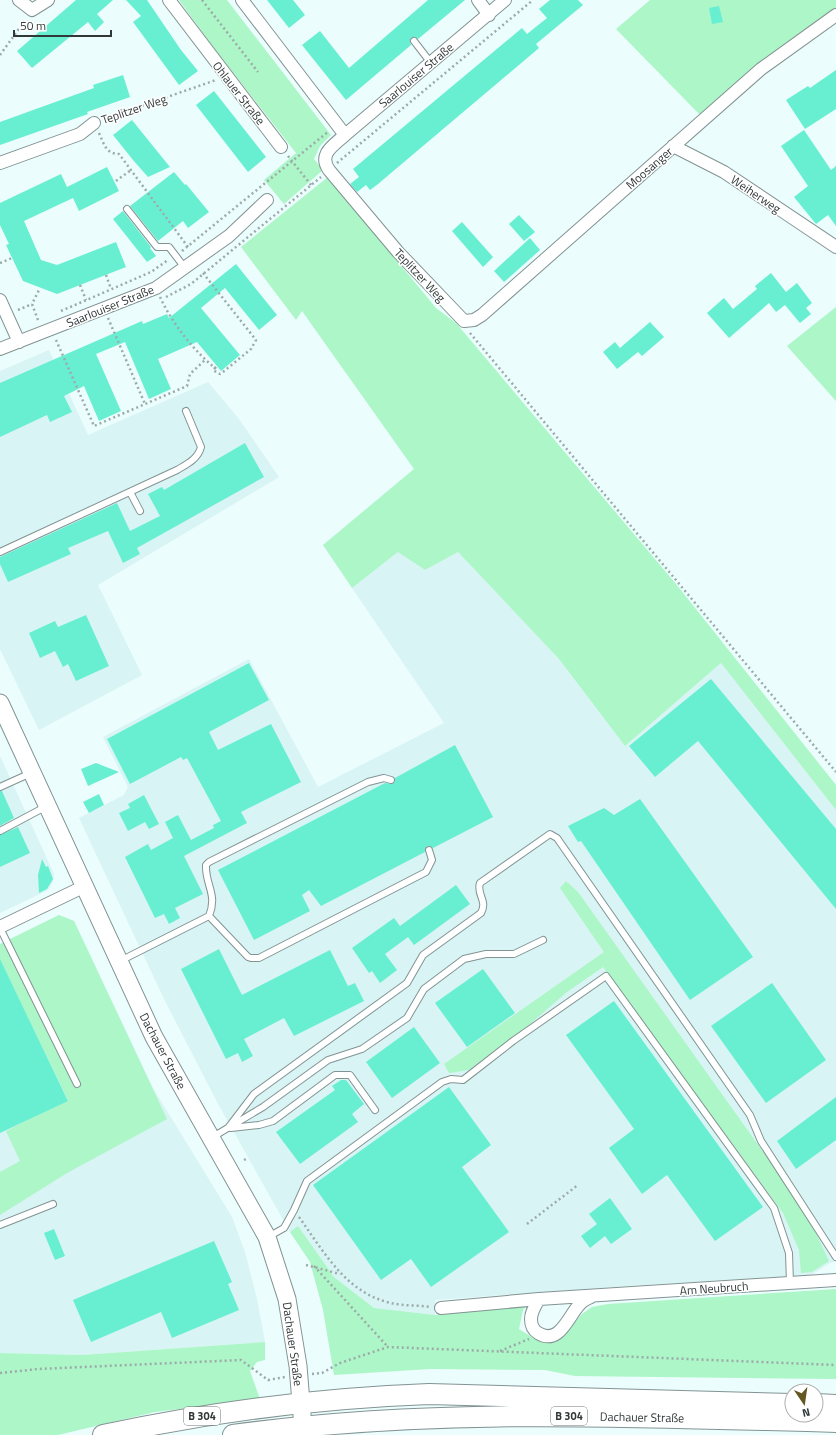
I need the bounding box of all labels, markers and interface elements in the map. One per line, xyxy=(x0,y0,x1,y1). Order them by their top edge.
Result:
scale bar xyxy=(14,12,111,38)
text: 50 m xyxy=(20,16,46,35)
street label: Saarlouiser Straße xyxy=(374,38,458,112)
street label: Ohlauer Straße xyxy=(208,57,270,129)
street label: Teplitzer Weg xyxy=(99,89,169,129)
street label: Moosanger xyxy=(621,142,677,194)
street label: Weiherweg xyxy=(727,170,785,218)
street label: Teplitzer Weg xyxy=(390,244,450,306)
street label: Saarlouiser Straße xyxy=(63,280,157,332)
street label: Dachauer Straße xyxy=(135,1009,191,1093)
street label: Am Neubruch xyxy=(679,1276,749,1300)
street label: Dachauer Straße xyxy=(278,1301,308,1387)
north arrow xyxy=(784,1383,824,1423)
text: N xyxy=(801,1404,812,1421)
road number: B 304 xyxy=(184,1407,220,1425)
road number: B 304 xyxy=(551,1407,587,1425)
street label: Dachauer Straße xyxy=(600,1407,684,1427)

